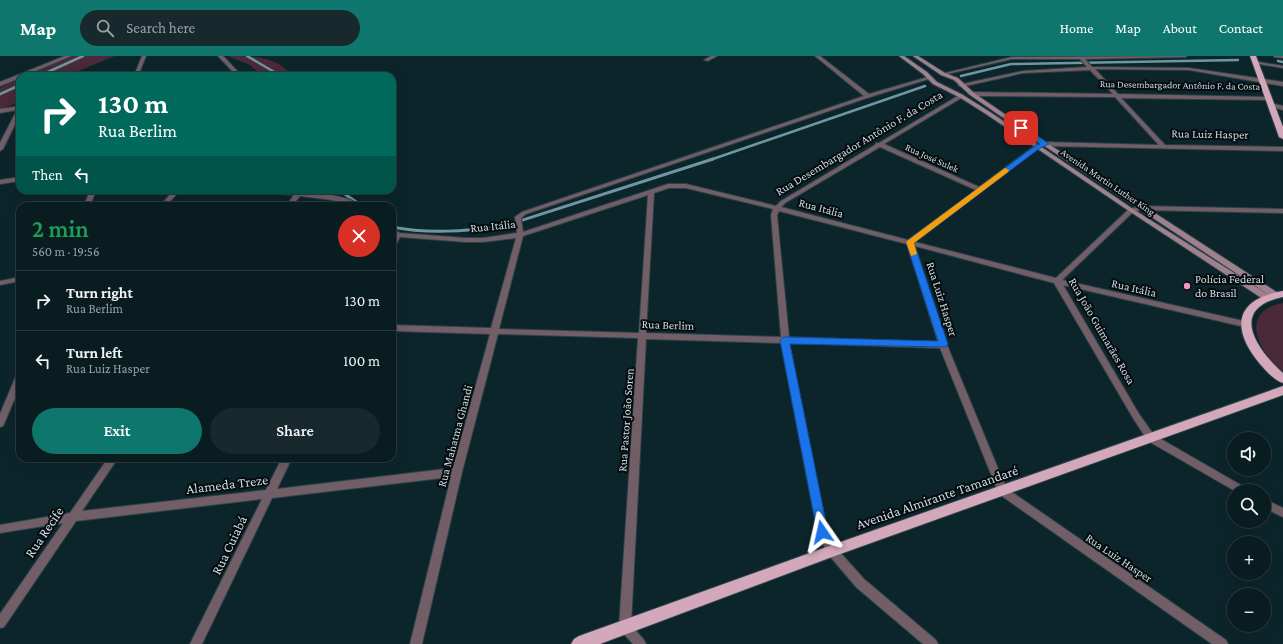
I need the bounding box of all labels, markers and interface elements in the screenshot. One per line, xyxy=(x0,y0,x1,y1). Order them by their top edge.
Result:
search box xyxy=(80,10,360,46)
icon: search xyxy=(94,17,116,39)
text: Map xyxy=(20,18,56,39)
text: Search here xyxy=(126,20,195,36)
text: Home xyxy=(1060,20,1093,36)
text: Map xyxy=(1115,20,1141,36)
text: About xyxy=(1163,20,1197,36)
text: Contact xyxy=(1219,20,1263,36)
street label: Rua Desembargador Antônio F. da Costa xyxy=(1100,78,1261,92)
street label: Rua Desembargador Antônio F. da Costa xyxy=(773,87,945,199)
icon: right xyxy=(32,88,84,140)
text: 130 m xyxy=(98,88,168,119)
pin xyxy=(1004,111,1038,145)
icon: arrive xyxy=(1010,117,1032,139)
text: Rua Berlim xyxy=(98,121,177,141)
street label: Rua Luiz Hasper xyxy=(1171,126,1250,142)
street label: Rua José Sulek xyxy=(904,141,961,175)
street label: Avenida Martin Luther King xyxy=(1059,146,1157,218)
icon: left xyxy=(71,164,93,186)
text: Then xyxy=(32,167,63,183)
street label: Rua Itália xyxy=(797,195,845,221)
text: 2 min xyxy=(32,215,89,242)
button: close xyxy=(338,215,380,257)
street label: Rua Itália xyxy=(470,217,517,235)
text: 560 m · 19:56 xyxy=(32,244,100,259)
street label: Rua Luiz Hasper xyxy=(923,260,961,339)
place label: Polícia Federal do Brasil xyxy=(1195,272,1264,300)
street label: Rua João Guimarães Rosa xyxy=(1066,275,1138,387)
street label: Rua Itália xyxy=(1110,276,1158,300)
marker: Polícia Federal do Brasil xyxy=(1182,281,1192,291)
text: Turn right xyxy=(66,285,133,301)
icon: right xyxy=(32,290,54,312)
text: 130 m xyxy=(345,293,380,309)
text: Rua Berlim xyxy=(66,301,123,316)
street label: Rua Berlim xyxy=(641,317,695,333)
text: Turn left xyxy=(66,345,122,361)
icon: left xyxy=(32,350,54,372)
text: 100 m xyxy=(343,353,380,369)
text: Rua Luiz Hasper xyxy=(66,361,150,376)
street label: Rua Pastor João Soren xyxy=(615,367,637,472)
street label: Rua Mahatma Ghandi xyxy=(435,383,475,489)
button: Exit xyxy=(32,408,202,454)
button: Share xyxy=(210,408,380,454)
map controls xyxy=(1227,432,1271,632)
button: sound xyxy=(1227,432,1271,476)
street label: Avenida Almirante Tamandaré xyxy=(854,462,1020,532)
street label: Alameda Treze xyxy=(185,471,269,497)
button: search xyxy=(1227,484,1271,528)
street label: Rua Recife xyxy=(21,504,67,560)
position arrow xyxy=(801,511,843,553)
street label: Rua Cuiabá xyxy=(208,512,250,577)
street label: Rua Luiz Hasper xyxy=(1083,531,1156,586)
button: + xyxy=(1227,536,1271,580)
button: − xyxy=(1227,588,1271,632)

